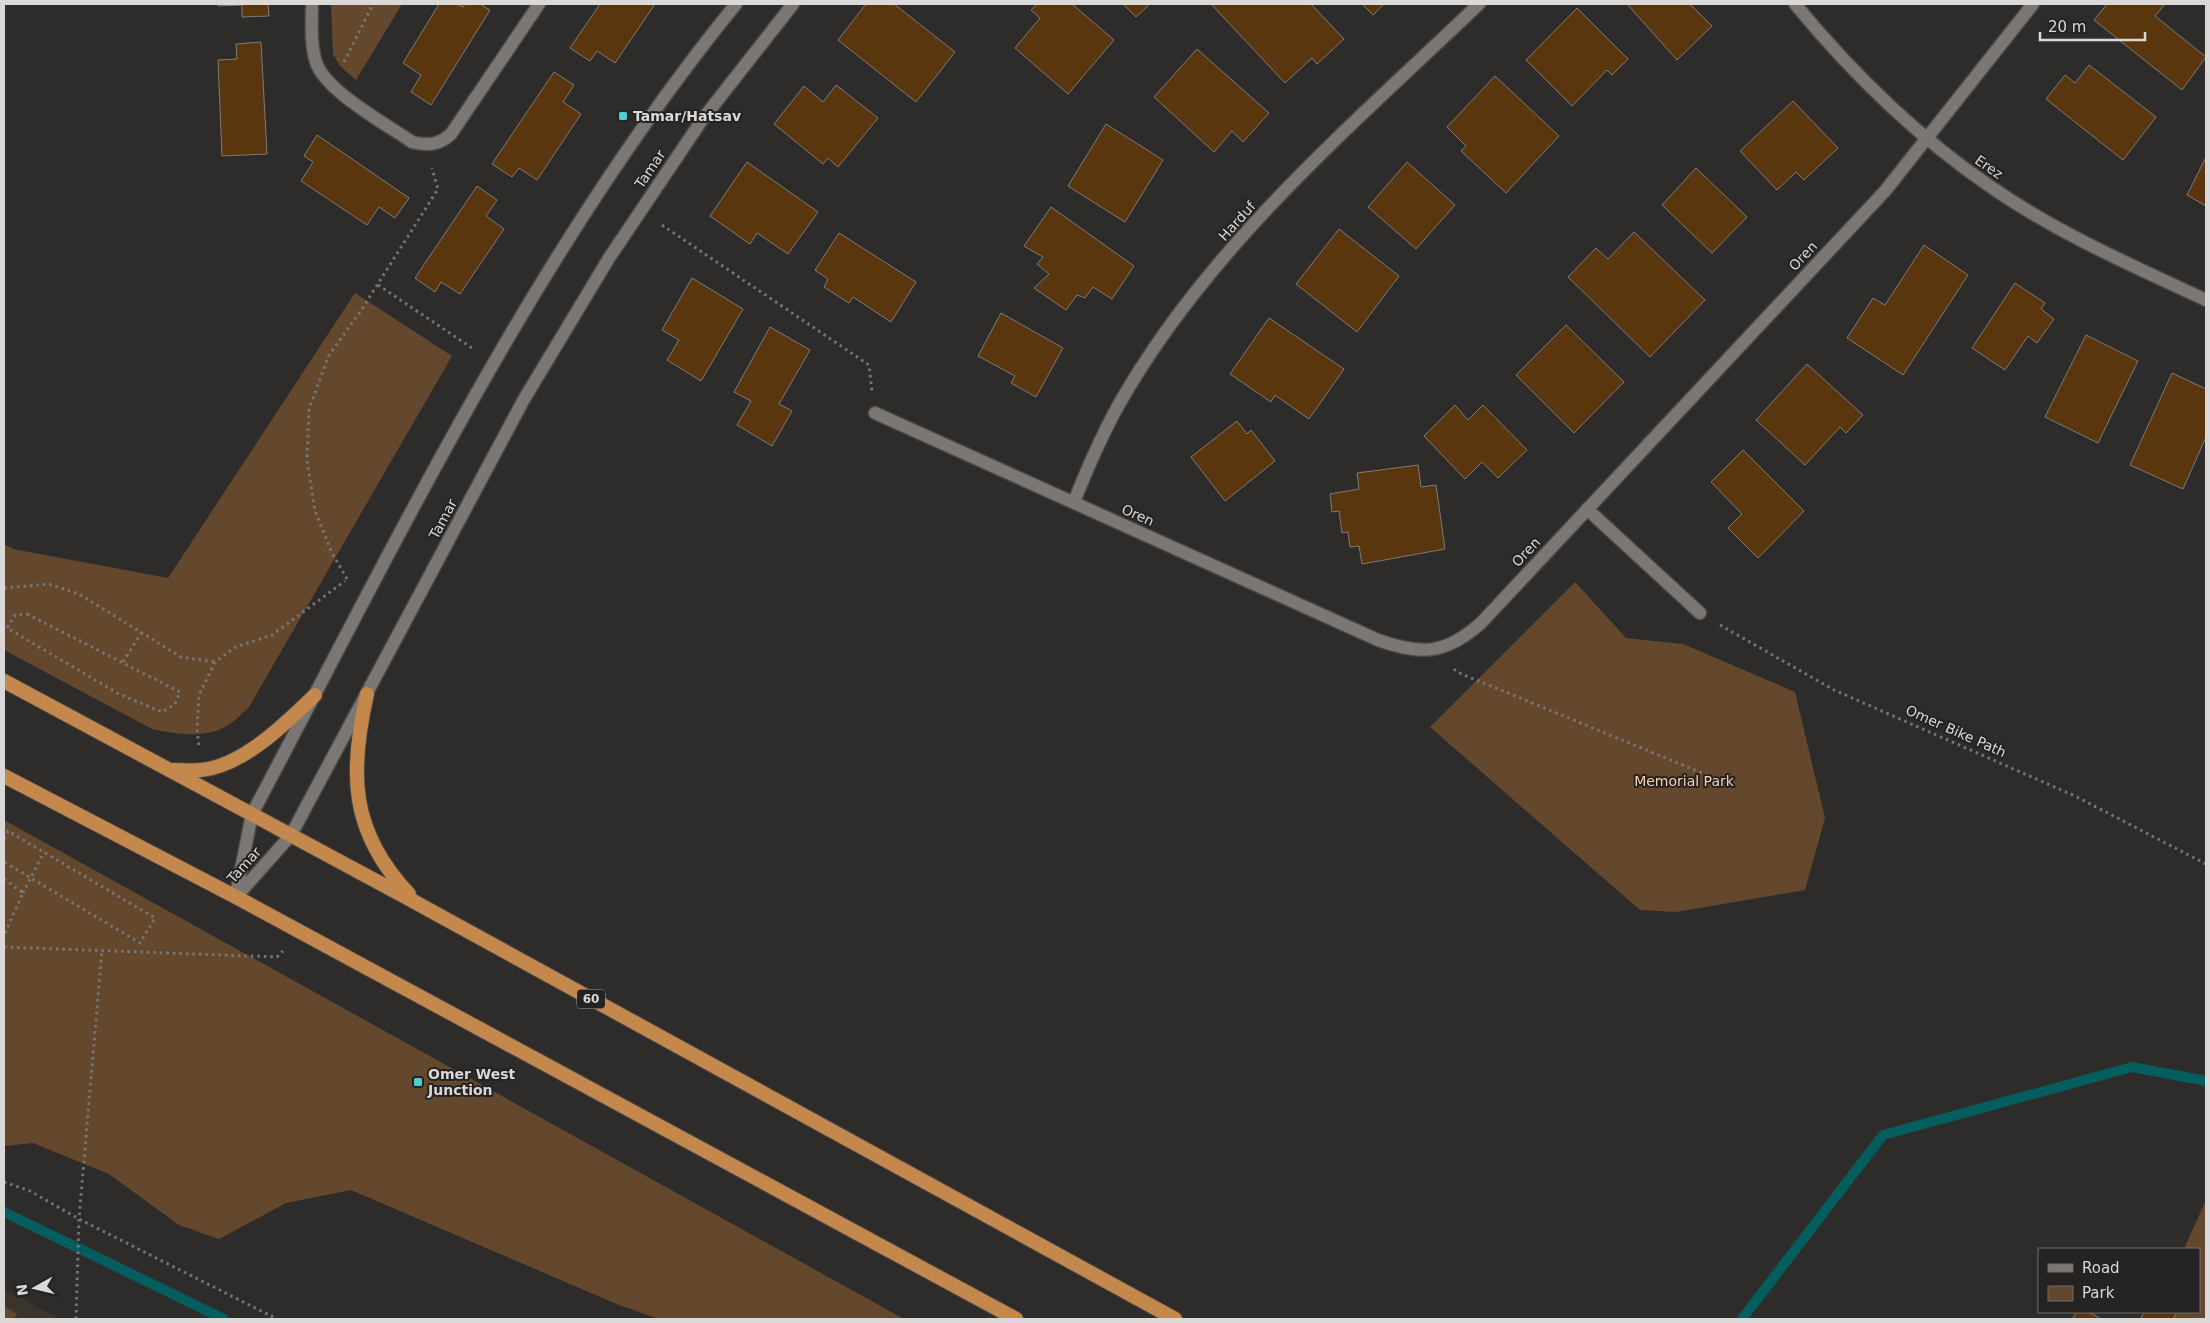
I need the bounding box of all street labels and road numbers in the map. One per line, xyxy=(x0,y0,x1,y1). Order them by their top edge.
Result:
street label: Tamar xyxy=(631,147,669,192)
street label: Erez xyxy=(1972,152,2006,182)
street label: Harduf xyxy=(1215,197,1259,244)
street label: Oren xyxy=(1786,238,1820,274)
street label: Tamar xyxy=(425,496,460,543)
street label: Oren xyxy=(1119,501,1157,529)
street label: Oren xyxy=(1509,534,1543,570)
street label: Omer Bike Path xyxy=(1903,702,2009,760)
street label: Tamar xyxy=(223,844,264,887)
road number: 60 xyxy=(577,990,605,1009)

